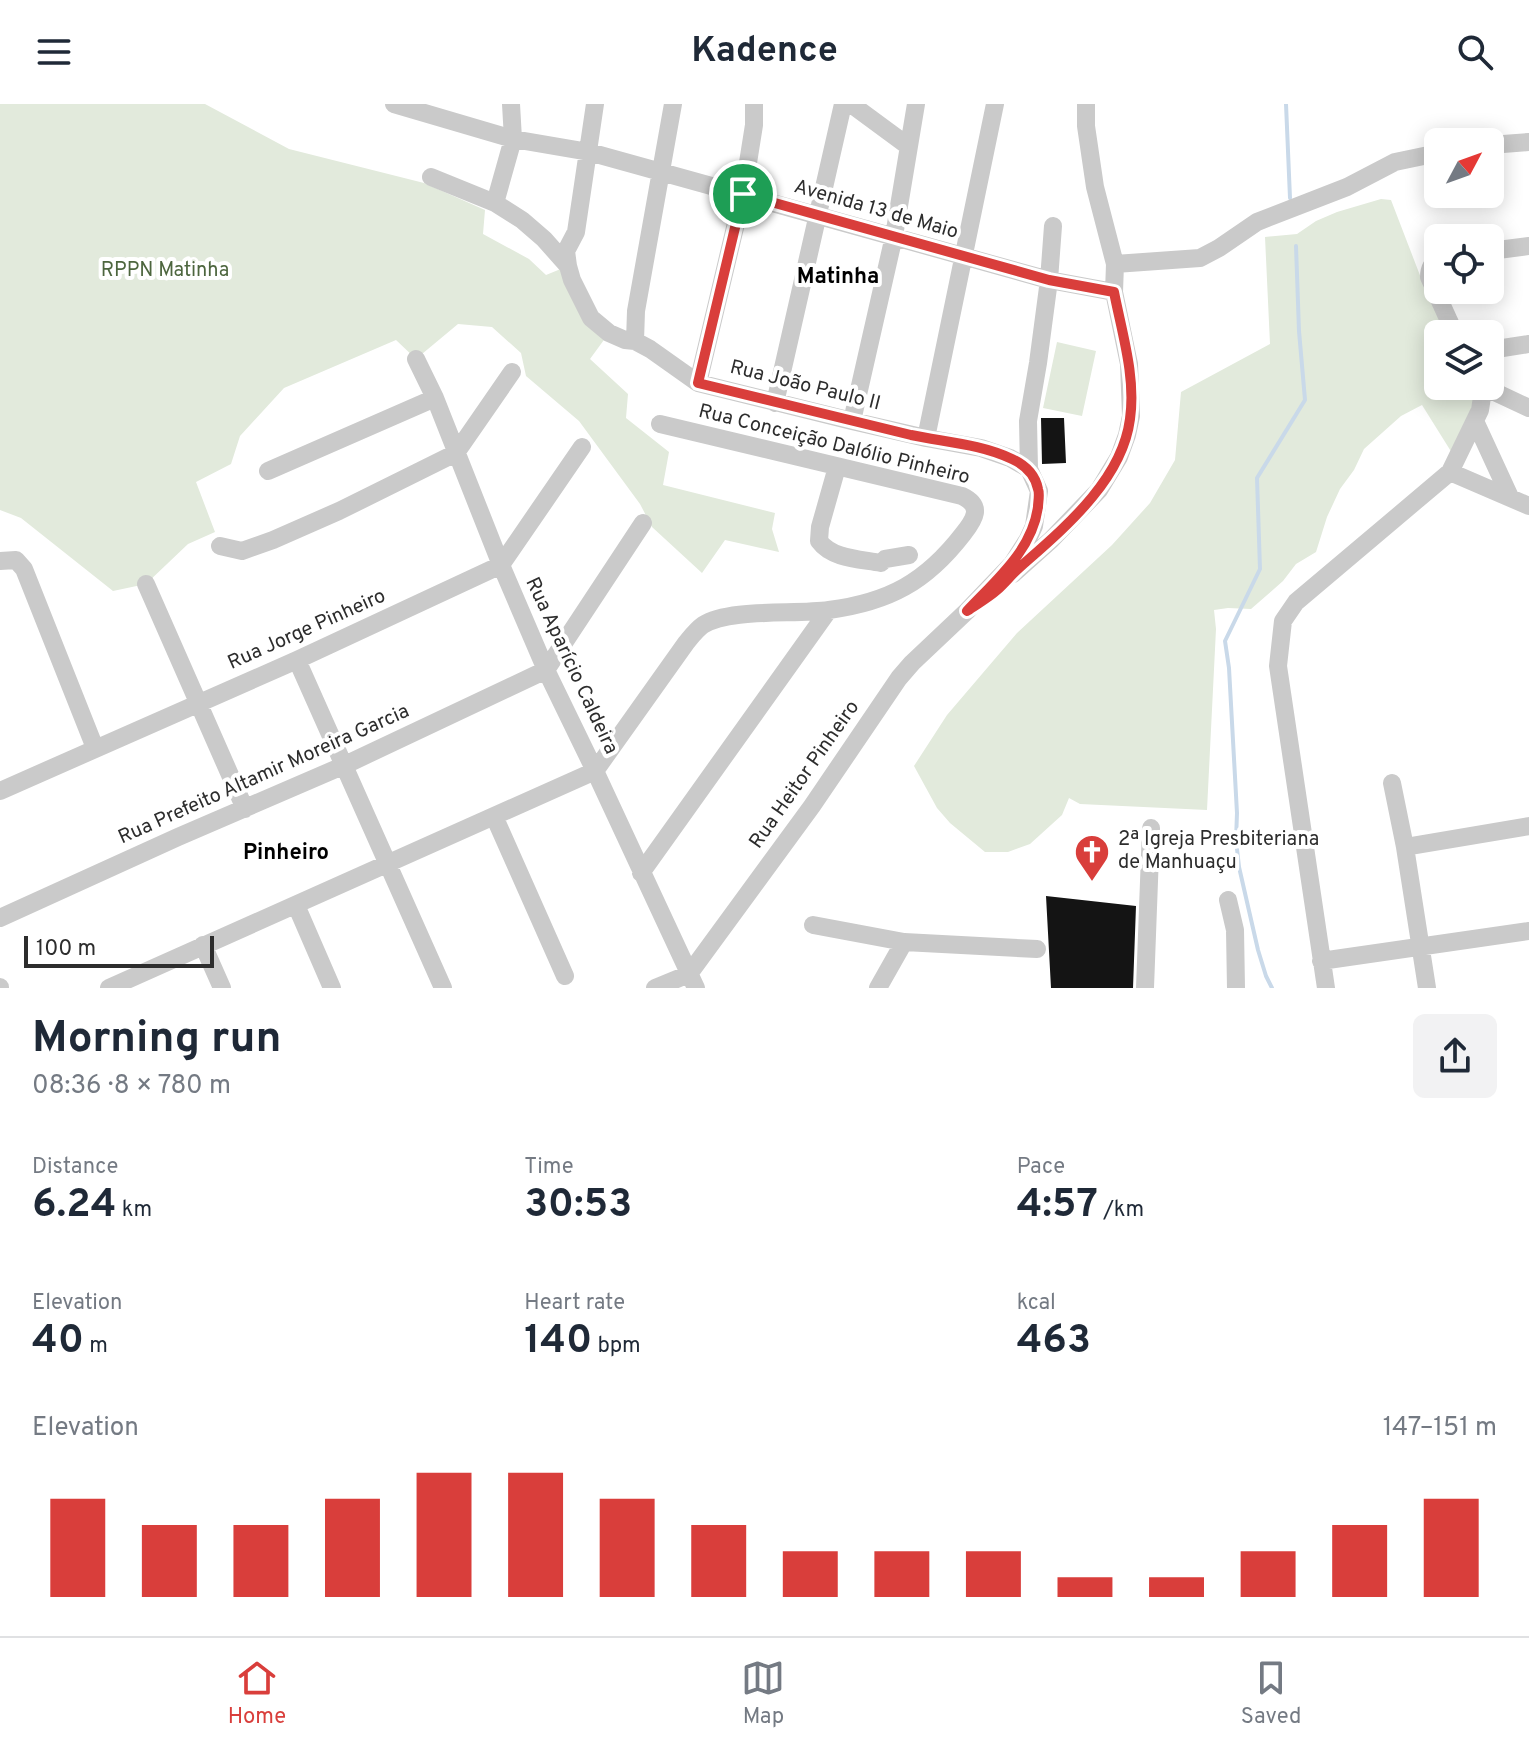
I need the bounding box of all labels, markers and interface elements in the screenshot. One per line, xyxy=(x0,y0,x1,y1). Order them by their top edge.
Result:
text: Kadence xyxy=(691,29,838,75)
icon: menu xyxy=(32,30,76,74)
icon: search xyxy=(1453,30,1497,74)
north arrow xyxy=(1424,128,1504,208)
map controls xyxy=(1424,128,1504,400)
pin xyxy=(709,160,777,228)
icon: arrive xyxy=(721,172,765,216)
street label: Avenida 13 de Maio xyxy=(791,174,961,246)
button: locate xyxy=(1424,224,1504,304)
park label: RPPN Matinha xyxy=(101,258,229,284)
district label: Matinha xyxy=(797,264,879,291)
button: layers xyxy=(1424,320,1504,400)
street label: Rua João Paulo II xyxy=(727,355,883,417)
street label: Rua Conceição Dalólio Pinheiro xyxy=(696,399,972,491)
street label: Rua Aparício Caldeira xyxy=(519,573,623,759)
street label: Rua Jorge Pinheiro xyxy=(224,583,390,677)
street label: Rua Heitor Pinheiro xyxy=(744,696,866,854)
street label: Rua Prefeito Altamir Moreira Garcia xyxy=(114,699,414,851)
place label: 2ª Igreja Presbiteriana de Manhuaçu xyxy=(1118,827,1319,876)
church icon: 2ª Igreja Presbiteriana de Manhuaçu xyxy=(1073,833,1111,883)
district label: Pinheiro xyxy=(243,840,329,867)
scale bar xyxy=(24,932,214,968)
text: 100 m xyxy=(36,936,96,963)
text: Morning run xyxy=(32,1012,282,1068)
button: share xyxy=(1413,1014,1497,1098)
text: 08:36 · 8 × 780 m xyxy=(32,1070,231,1103)
text: Distance xyxy=(32,1154,118,1181)
text: Time xyxy=(524,1154,574,1181)
text: Pace xyxy=(1017,1154,1065,1181)
text: 6.24 xyxy=(32,1181,116,1231)
text: 30:53 xyxy=(524,1181,632,1231)
text: 4:57 xyxy=(1017,1181,1098,1231)
text: km xyxy=(116,1197,152,1224)
text: /km xyxy=(1098,1197,1144,1224)
text: Elevation xyxy=(32,1290,122,1317)
text: Heart rate xyxy=(524,1290,625,1317)
text: kcal xyxy=(1017,1290,1056,1317)
text: 40 xyxy=(32,1317,84,1367)
text: 140 xyxy=(524,1317,592,1367)
text: 463 xyxy=(1017,1317,1091,1367)
text: m xyxy=(84,1333,108,1360)
text: bpm xyxy=(592,1333,641,1360)
text: Elevation xyxy=(32,1412,139,1445)
text: 147–151 m xyxy=(1383,1412,1497,1445)
tab: Home xyxy=(228,1656,286,1731)
tab: Map xyxy=(741,1656,785,1731)
tab: Saved xyxy=(1241,1656,1301,1731)

